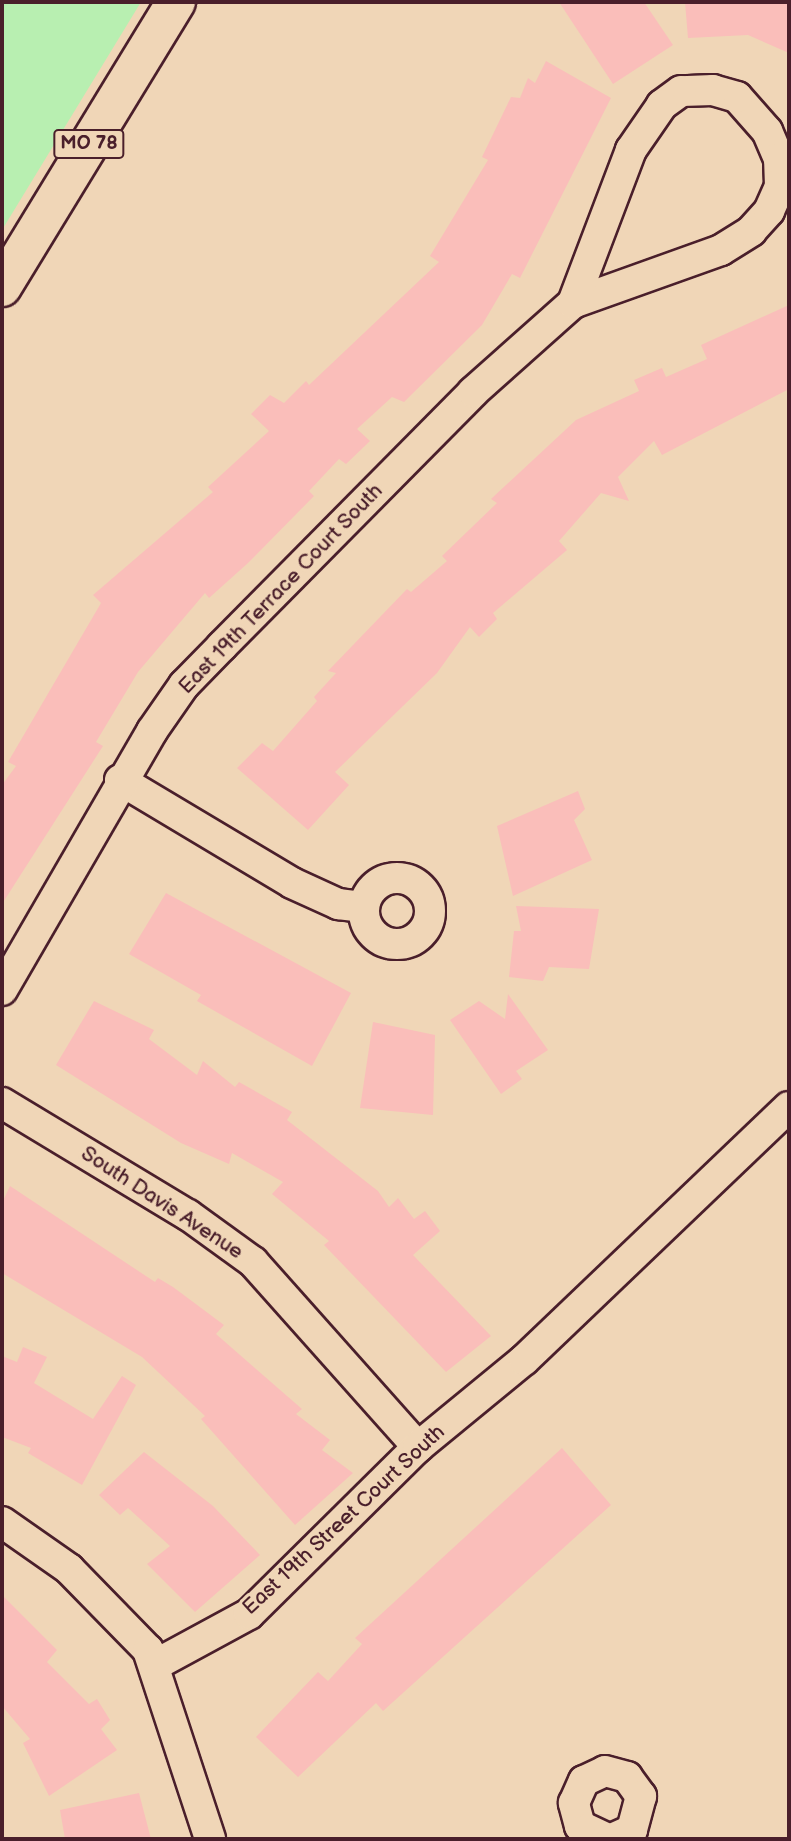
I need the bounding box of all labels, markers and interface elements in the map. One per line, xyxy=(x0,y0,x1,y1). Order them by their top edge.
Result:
road number: MO 78 xyxy=(52,128,126,160)
street label: East 19th Terrace Court South xyxy=(173,478,389,700)
street label: South Davis Avenue xyxy=(76,1141,248,1265)
street label: East 19th Street Court South xyxy=(237,1419,451,1621)

